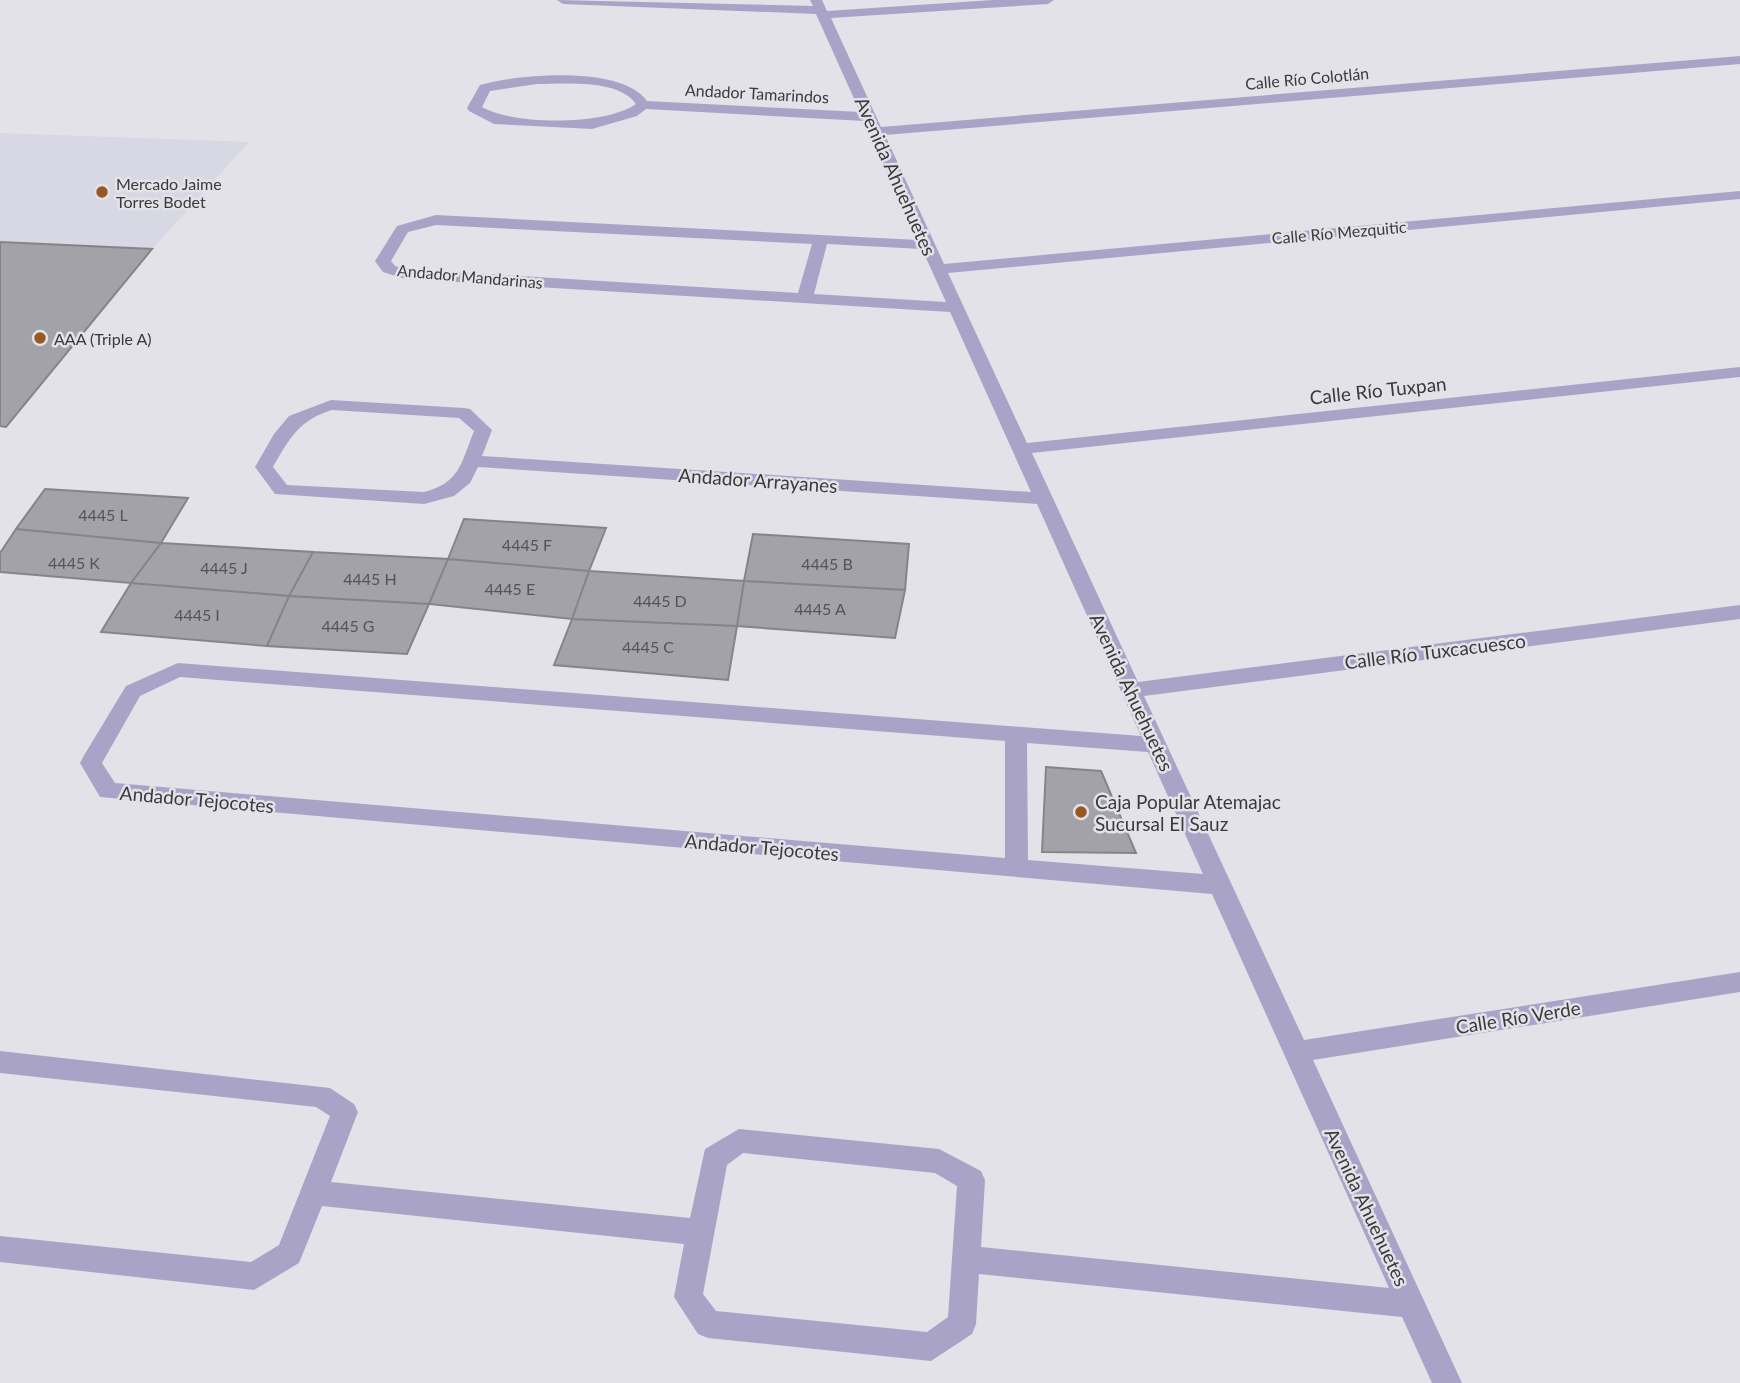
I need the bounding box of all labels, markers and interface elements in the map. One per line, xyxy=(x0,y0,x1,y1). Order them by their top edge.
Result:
street label: Calle Río Colotlán xyxy=(1244,63,1370,93)
street label: Andador Tamarindos xyxy=(685,80,829,106)
street label: Avenida Ahuehuetes xyxy=(851,93,941,259)
place label: Mercado Jaime Torres Bodet xyxy=(116,174,222,211)
marker: Mercado Jaime Torres Bodet xyxy=(94,184,110,200)
street label: Calle Río Mezquitic xyxy=(1271,217,1407,247)
street label: Andador Mandarinas xyxy=(396,260,544,292)
place label: AAA (Triple A) xyxy=(54,329,152,348)
marker: AAA (Triple A) xyxy=(32,330,48,346)
street label: Calle Río Tuxpan xyxy=(1308,371,1448,409)
street label: Andador Arrayanes xyxy=(678,463,838,497)
house number: 4445 L xyxy=(78,505,128,524)
house number: 4445 F xyxy=(502,535,552,554)
house number: 4445 K xyxy=(48,553,100,572)
house number: 4445 B xyxy=(801,554,853,573)
house number: 4445 J xyxy=(200,558,248,577)
house number: 4445 H xyxy=(343,569,397,588)
house number: 4445 E xyxy=(485,579,535,598)
house number: 4445 D xyxy=(633,591,687,610)
house number: 4445 A xyxy=(794,599,846,618)
house number: 4445 I xyxy=(174,605,220,624)
street label: Avenida Ahuehuetes xyxy=(1085,609,1179,775)
house number: 4445 G xyxy=(322,616,374,635)
street label: Calle Río Tuxcacuesco xyxy=(1343,628,1527,674)
house number: 4445 C xyxy=(622,637,674,656)
street label: Andador Tejocotes xyxy=(119,781,275,817)
place label: Caja Popular Atemajac Sucursal El Sauz xyxy=(1095,790,1281,835)
marker: Caja Popular Atemajac Sucursal El Sauz xyxy=(1073,804,1089,820)
street label: Andador Tejocotes xyxy=(684,829,840,865)
street label: Calle Río Verde xyxy=(1454,996,1582,1038)
street label: Avenida Ahuehuetes xyxy=(1320,1124,1414,1290)

